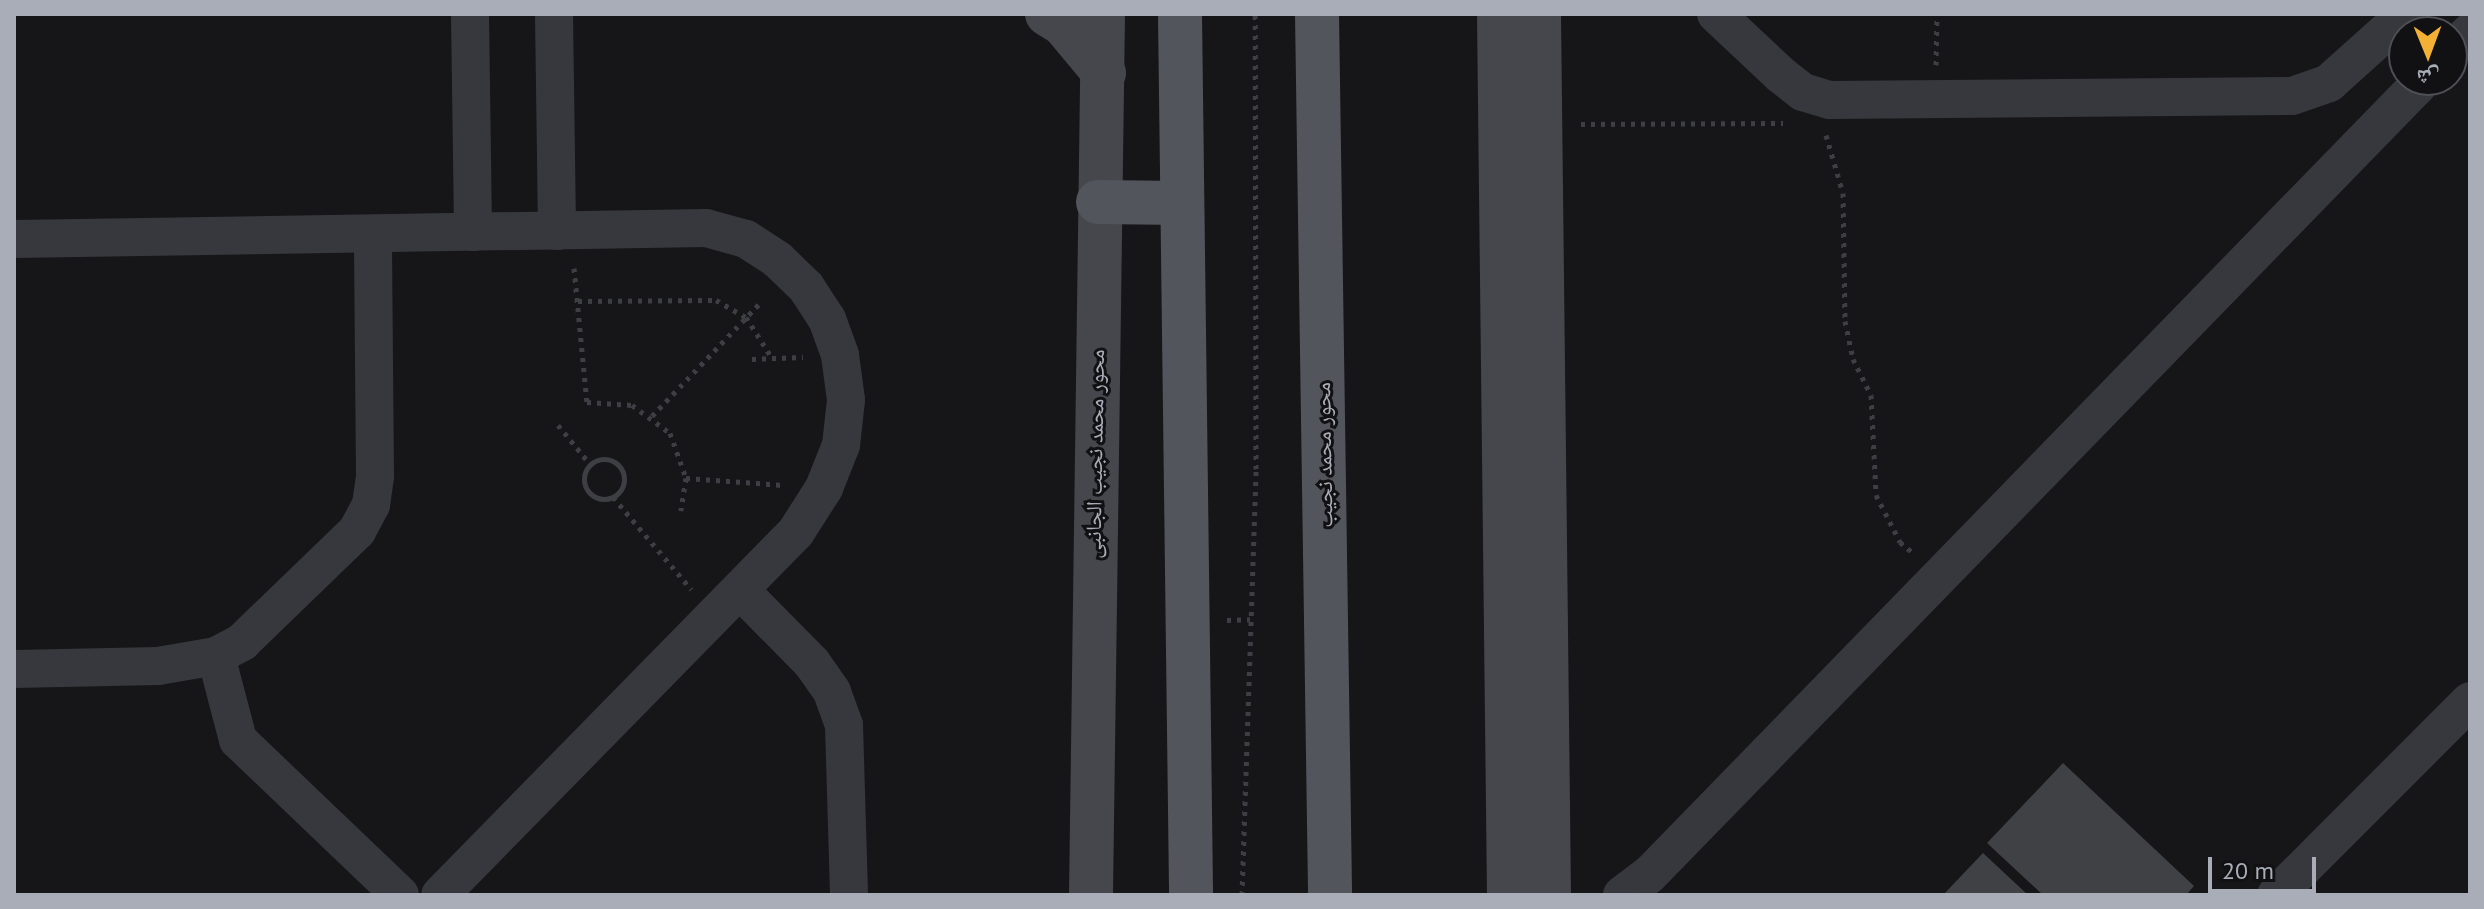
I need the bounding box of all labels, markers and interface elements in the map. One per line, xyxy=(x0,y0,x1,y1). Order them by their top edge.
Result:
north arrow xyxy=(2388,16,2468,96)
text: ش xyxy=(2416,64,2440,92)
street label: محور محمد نجيب الجانبى xyxy=(1080,349,1110,559)
street label: محور محمد نجيب xyxy=(1310,382,1338,528)
scale bar xyxy=(2212,841,2320,891)
text: 20 m xyxy=(2222,855,2274,886)

